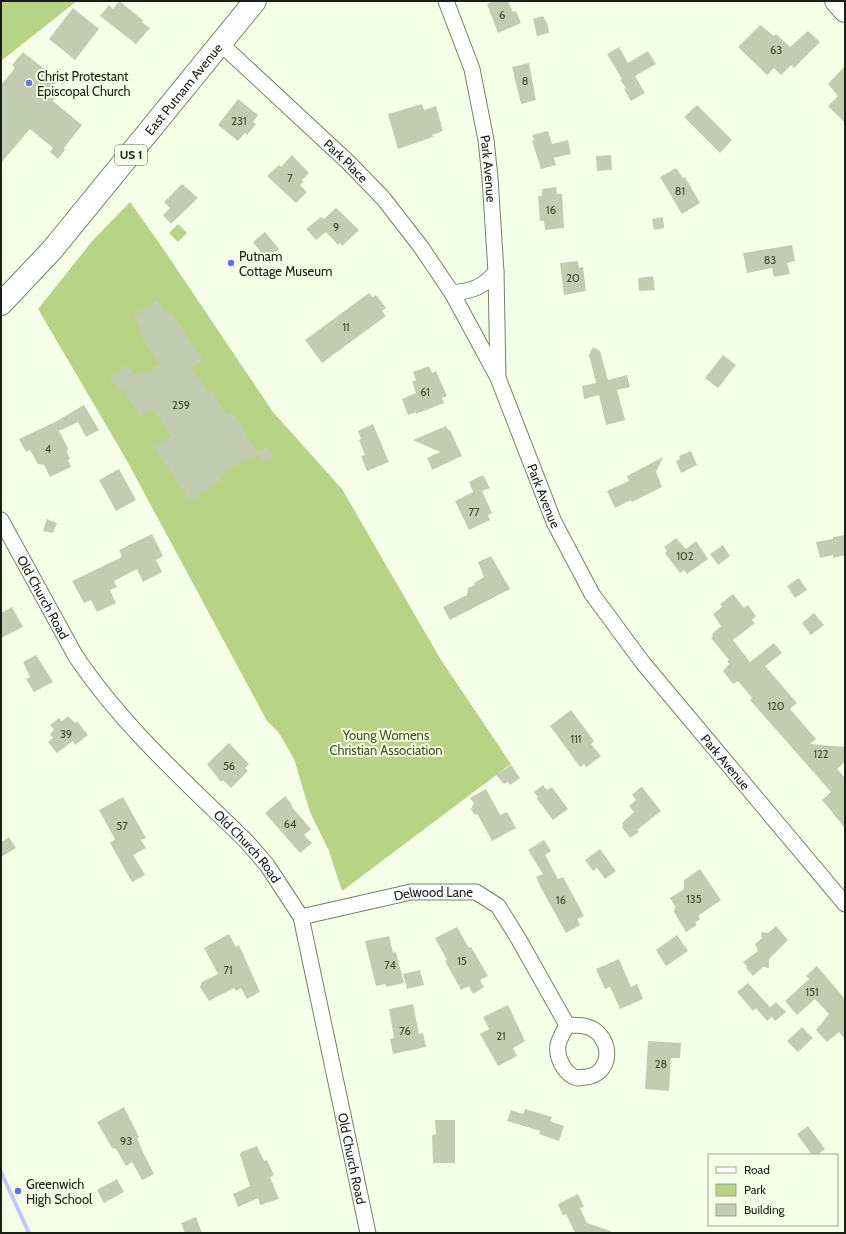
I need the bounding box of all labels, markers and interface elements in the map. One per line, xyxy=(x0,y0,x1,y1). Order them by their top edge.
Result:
house number: 6 xyxy=(499,8,505,22)
street label: East Putnam Avenue xyxy=(141,40,226,138)
house number: 63 xyxy=(770,43,782,57)
place label: Christ Protestant Episcopal Church xyxy=(37,68,131,99)
house number: 8 xyxy=(522,74,528,88)
marker: Christ Protestant Episcopal Church xyxy=(24,78,34,88)
house number: 231 xyxy=(231,114,247,128)
street label: Park Avenue xyxy=(477,134,500,203)
street label: Park Place xyxy=(320,136,372,186)
road number: US 1 xyxy=(115,145,147,165)
house number: 7 xyxy=(287,171,293,185)
house number: 81 xyxy=(675,184,685,198)
house number: 16 xyxy=(546,203,556,217)
house number: 9 xyxy=(333,220,339,234)
place label: Putnam Cottage Museum xyxy=(239,248,332,279)
house number: 83 xyxy=(764,253,776,267)
marker: Putnam Cottage Museum xyxy=(226,258,236,268)
house number: 20 xyxy=(566,271,580,285)
house number: 11 xyxy=(342,320,350,334)
house number: 61 xyxy=(420,385,430,399)
house number: 259 xyxy=(172,398,190,412)
house number: 4 xyxy=(45,442,52,456)
street label: Park Avenue xyxy=(524,461,564,531)
house number: 77 xyxy=(468,505,480,519)
house number: 102 xyxy=(676,549,694,563)
street label: Old Church Road xyxy=(14,553,73,642)
house number: 120 xyxy=(767,699,785,713)
house number: 39 xyxy=(60,727,72,741)
park label: Young Womens Christian Association xyxy=(329,727,443,758)
street label: Park Avenue xyxy=(698,731,754,793)
house number: 111 xyxy=(571,732,581,746)
house number: 122 xyxy=(813,747,829,761)
house number: 56 xyxy=(223,759,235,773)
street label: Old Church Road xyxy=(211,806,284,886)
house number: 64 xyxy=(284,817,297,831)
house number: 57 xyxy=(116,819,128,833)
street label: Delwood Lane xyxy=(392,884,473,904)
house number: 135 xyxy=(686,892,702,906)
house number: 16 xyxy=(556,893,566,907)
house number: 15 xyxy=(457,954,467,968)
house number: 74 xyxy=(384,958,396,972)
house number: 71 xyxy=(223,963,233,977)
house number: 151 xyxy=(805,985,819,999)
house number: 76 xyxy=(399,1024,411,1038)
house number: 21 xyxy=(496,1029,506,1043)
house number: 28 xyxy=(655,1057,667,1071)
street label: Old Church Road xyxy=(335,1111,370,1206)
house number: 93 xyxy=(120,1134,132,1148)
legend xyxy=(708,1154,838,1226)
text: Road xyxy=(744,1162,770,1177)
place label: Greenwich High School xyxy=(26,1176,92,1207)
text: Park xyxy=(744,1182,766,1197)
marker: Greenwich High School xyxy=(13,1186,23,1196)
text: Building xyxy=(744,1202,786,1217)

